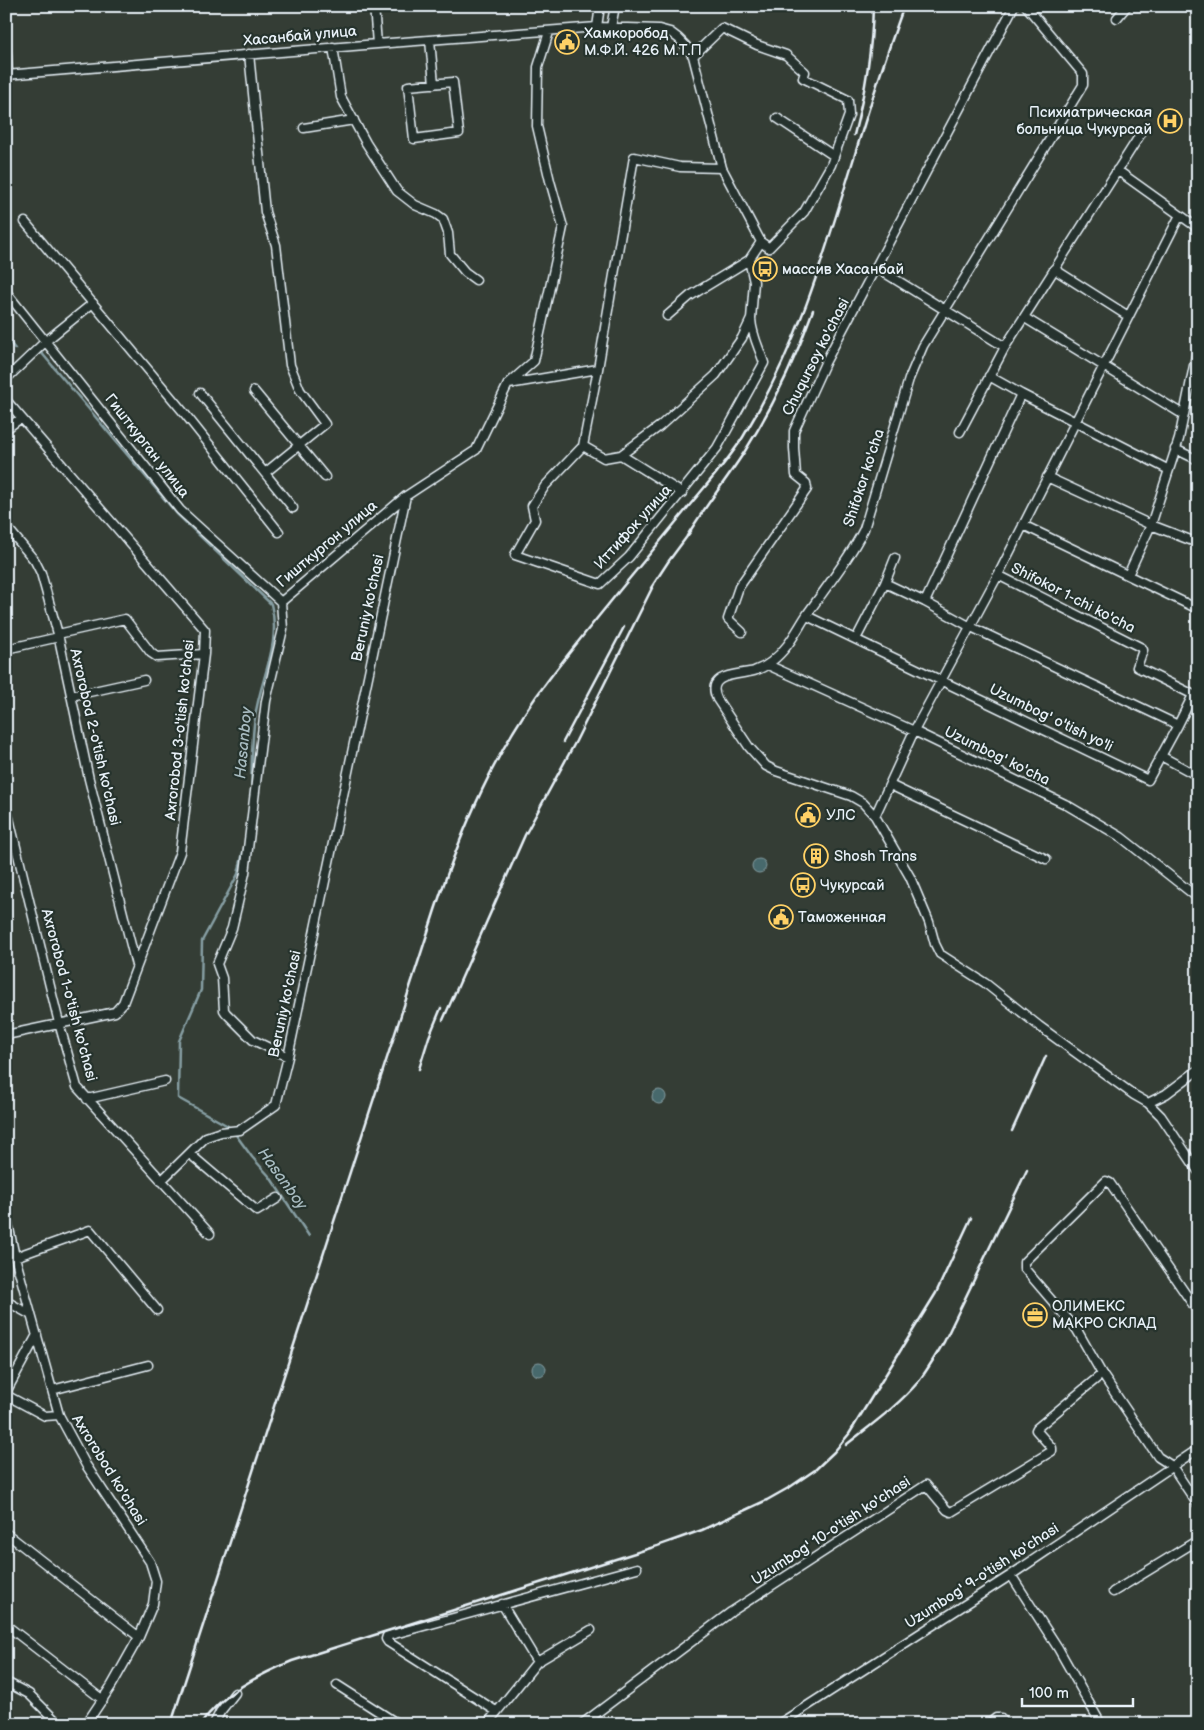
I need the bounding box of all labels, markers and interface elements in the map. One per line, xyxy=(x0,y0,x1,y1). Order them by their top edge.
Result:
street label: Хасанбай улица xyxy=(242,22,358,50)
place label: Хамкоробод М.Ф.Й. 426 М.Т.П xyxy=(584,24,702,60)
public building icon: Хамкоробод М.Ф.Й. 426 М.Т.П xyxy=(554,29,580,55)
place label: Психиатрическая больница Чукурсай xyxy=(1017,103,1152,139)
hospital icon: Психиатрическая больница Чукурсай xyxy=(1157,108,1183,134)
bus stop icon: массив Хасанбай xyxy=(752,256,778,282)
place label: массив Хасанбай xyxy=(782,260,904,279)
street label: Chuqursoy ko'chasi xyxy=(778,295,854,419)
street label: Гишткурган улица xyxy=(100,390,194,502)
street label: Shifokor ko'cha xyxy=(839,427,889,529)
street label: Иттифок улица xyxy=(590,481,676,573)
street label: Гишткургон улица xyxy=(273,496,381,592)
street label: Beruniy ko'chasi xyxy=(347,553,389,663)
street label: Shifokor 1-chi ko'cha xyxy=(1008,558,1138,638)
street label: Axrorobod 3-o'tish ko'chasi xyxy=(161,639,199,821)
street label: Axrorobod 2-o'tish ko'chasi xyxy=(65,647,125,827)
street label: Uzumbog' o'tish yo'li xyxy=(986,680,1116,756)
water label: Hasanboy xyxy=(231,705,257,780)
street label: Uzumbog' ko'cha xyxy=(941,722,1053,790)
public building icon: УЛС xyxy=(795,802,821,828)
place label: УЛС xyxy=(826,806,855,825)
building icon: Shosh Trans xyxy=(803,843,829,869)
place label: Shosh Trans xyxy=(834,847,918,866)
bus stop icon: Чуқурсай xyxy=(790,872,816,898)
place label: Чуқурсай xyxy=(820,876,885,895)
public building icon: Таможенная xyxy=(768,904,794,930)
street label: Axrorobod 1-o'tish ko'chasi xyxy=(37,907,101,1083)
place label: Таможенная xyxy=(798,908,886,927)
street label: Beruniy ko'chasi xyxy=(264,949,306,1059)
water label: Hasanboy xyxy=(253,1144,311,1214)
place label: ОЛИМЕКС МАКРО СКЛАД xyxy=(1052,1297,1157,1333)
office icon: ОЛИМЕКС МАКРО СКЛАД xyxy=(1022,1302,1048,1328)
street label: Axrorobod ko'chasi xyxy=(67,1411,151,1529)
street label: Uzumbog' 10-o'tish ko'chasi xyxy=(748,1472,914,1590)
street label: Uzumbog' 9-o'tish ko'chasi xyxy=(901,1519,1063,1633)
scale bar xyxy=(1022,1675,1133,1707)
text: 100 m xyxy=(1029,1684,1069,1703)

